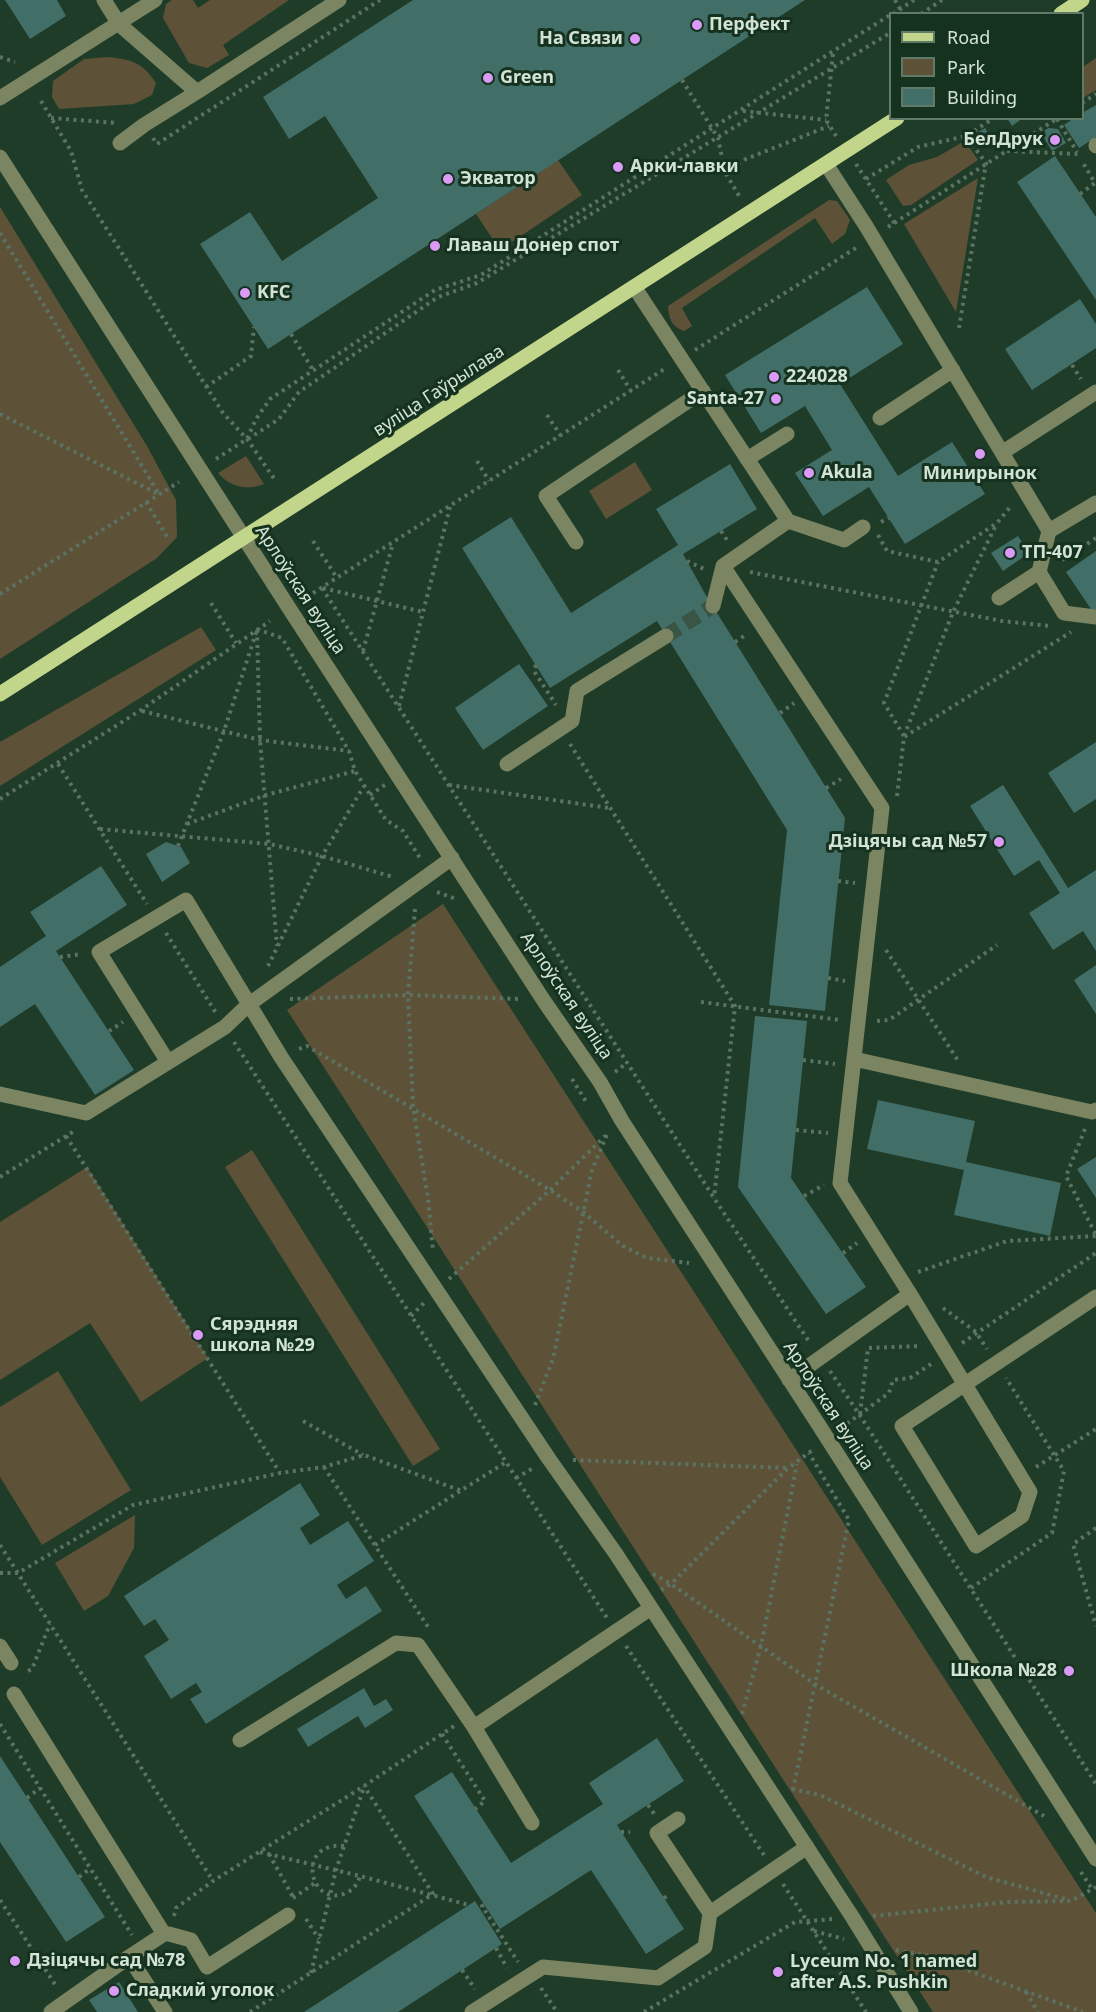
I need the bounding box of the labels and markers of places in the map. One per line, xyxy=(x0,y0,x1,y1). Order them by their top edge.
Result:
place label: Перфект xyxy=(709,14,790,36)
marker: Перфект xyxy=(690,18,704,32)
place label: На Связи xyxy=(539,28,623,50)
marker: На Связи xyxy=(628,32,642,46)
place label: Green xyxy=(500,67,554,89)
marker: Green xyxy=(481,71,495,85)
place label: БелДрук xyxy=(963,129,1043,151)
marker: БелДрук xyxy=(1048,133,1062,147)
place label: Арки-лавки xyxy=(630,156,739,178)
marker: Арки-лавки xyxy=(611,160,625,174)
place label: Экватор xyxy=(460,168,536,190)
marker: Экватор xyxy=(441,172,455,186)
place label: Лаваш Донер спот xyxy=(447,235,619,257)
marker: Лаваш Донер спот xyxy=(428,239,442,253)
place label: KFC xyxy=(257,282,290,304)
marker: KFC xyxy=(238,286,252,300)
place label: 224028 xyxy=(786,366,848,388)
marker: 224028 xyxy=(767,370,781,384)
place label: Santa-27 xyxy=(687,388,764,410)
marker: Santa-27 xyxy=(769,392,783,406)
marker: Минирынок xyxy=(973,447,987,461)
place label: Akula xyxy=(821,462,872,484)
place label: Минирынок xyxy=(923,463,1037,485)
marker: Akula xyxy=(802,466,816,480)
place label: ТП-407 xyxy=(1022,542,1083,564)
marker: ТП-407 xyxy=(1003,546,1017,560)
place label: Дзіцячы сад №57 xyxy=(829,831,987,853)
marker: Дзіцячы сад №57 xyxy=(992,835,1006,849)
place label: Сярэдняя школа №29 xyxy=(210,1314,315,1356)
marker: Сярэдняя школа №29 xyxy=(191,1328,205,1342)
place label: Школа №28 xyxy=(950,1660,1057,1682)
marker: Школа №28 xyxy=(1062,1664,1076,1678)
place label: Дзіцячы сад №78 xyxy=(27,1950,185,1972)
place label: Lyceum No. 1 named after A.S. Pushkin xyxy=(790,1951,977,1994)
marker: Дзіцячы сад №78 xyxy=(8,1954,22,1968)
marker: Lyceum No. 1 named after A.S. Pushkin xyxy=(771,1965,785,1979)
place label: Сладкий уголок xyxy=(126,1980,274,2002)
marker: Сладкий уголок xyxy=(107,1984,121,1998)

